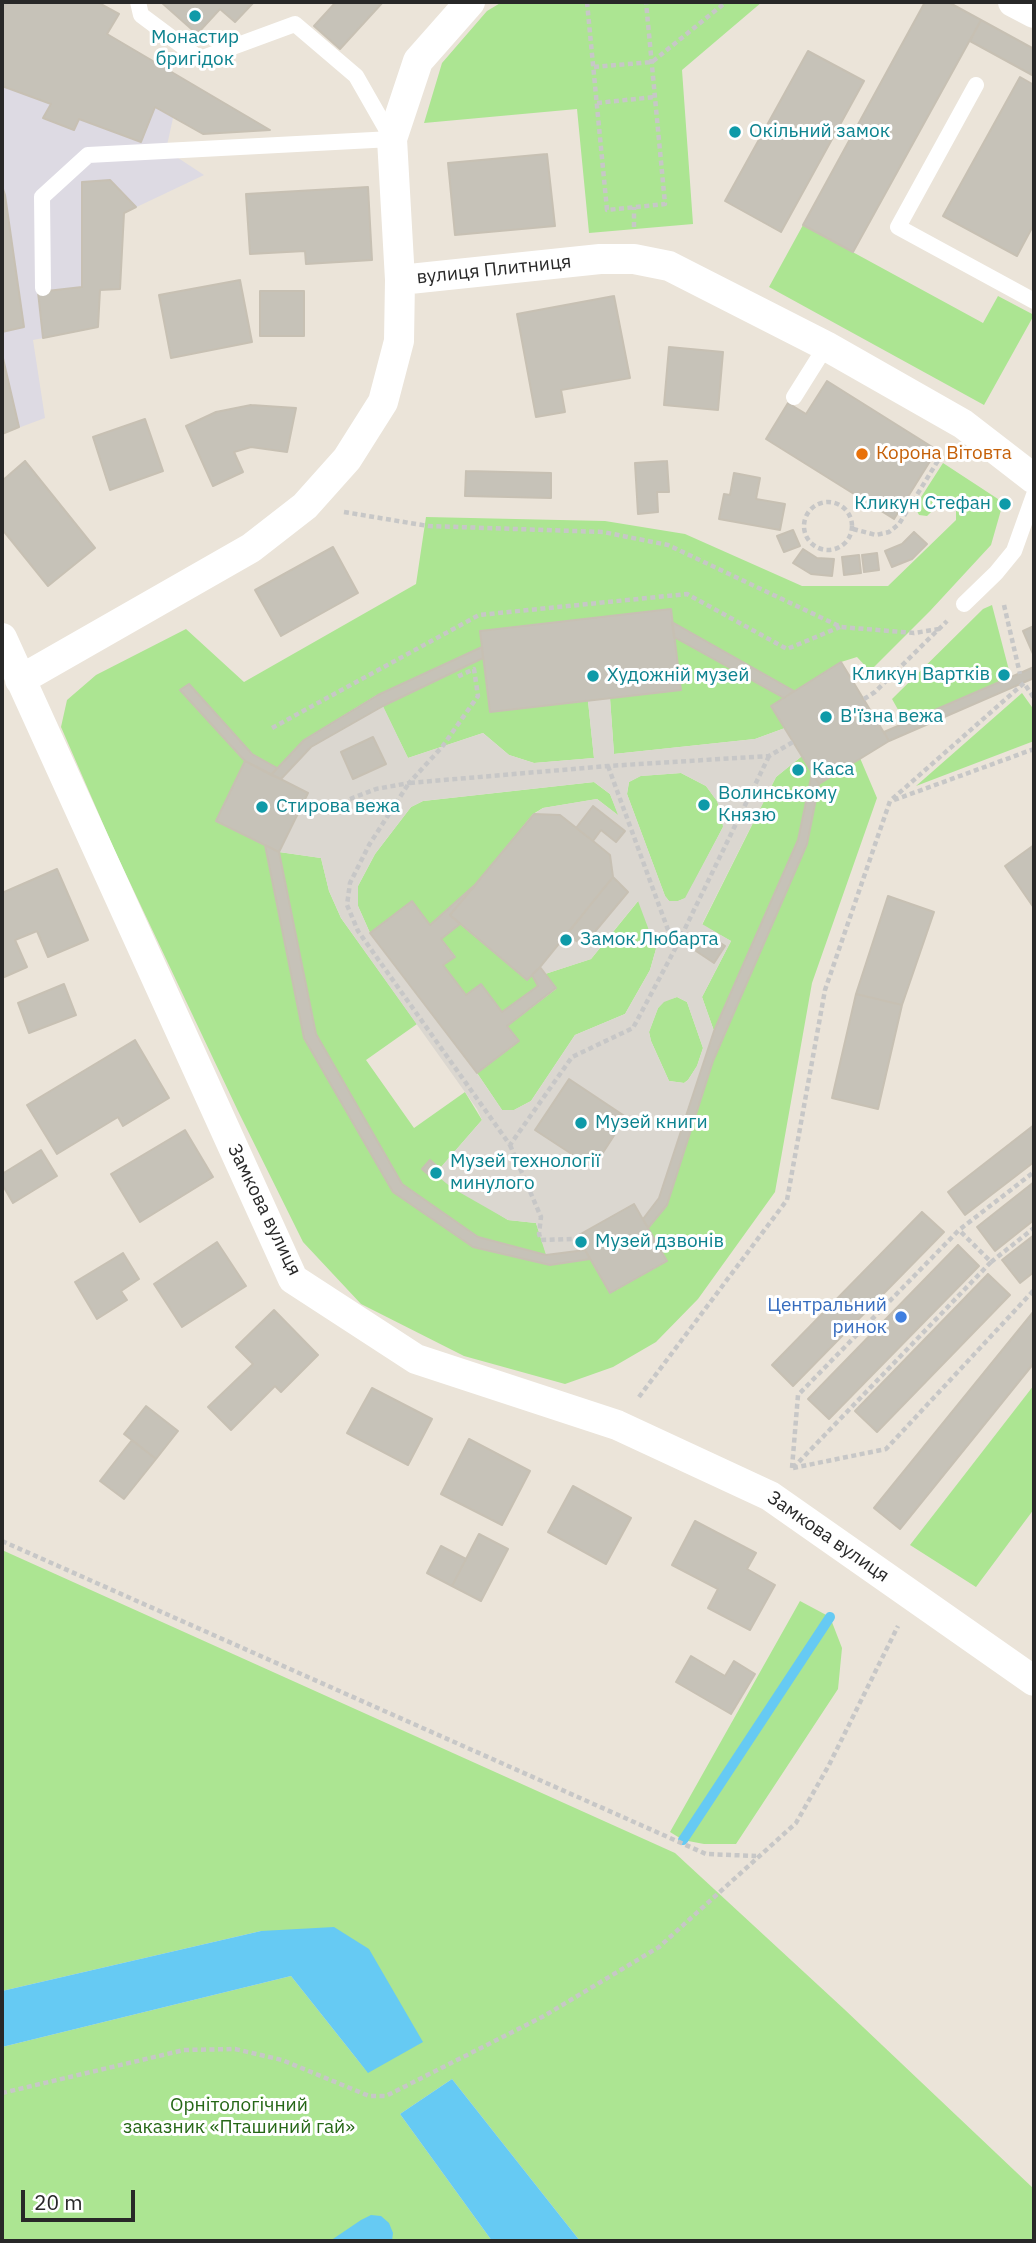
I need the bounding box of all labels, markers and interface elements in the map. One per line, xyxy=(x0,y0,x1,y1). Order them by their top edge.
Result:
marker: Монастир бригідок xyxy=(187,8,203,24)
place label: Монастир бригідок xyxy=(151,27,239,71)
place label: Окільний замок xyxy=(749,121,890,143)
marker: Окільний замок xyxy=(727,124,743,140)
street label: вулиця Плитниця xyxy=(415,251,573,289)
place label: Корона Вітовта xyxy=(876,443,1012,465)
marker: Корона Вітовта xyxy=(854,446,870,462)
place label: Кликун Стефан xyxy=(854,493,991,515)
marker: Кликун Стефан xyxy=(997,496,1013,512)
place label: Кликун Вартків xyxy=(852,664,990,686)
place label: Художній музей xyxy=(607,665,749,687)
marker: Кликун Вартків xyxy=(996,667,1012,683)
marker: Художній музей xyxy=(585,668,601,684)
place label: В'їзна вежа xyxy=(840,706,943,728)
marker: В'їзна вежа xyxy=(818,709,834,725)
place label: Каса xyxy=(812,759,854,781)
marker: Каса xyxy=(790,762,806,778)
place label: Волинському Князю xyxy=(718,783,837,827)
place label: Стирова вежа xyxy=(276,796,400,818)
marker: Волинському Князю xyxy=(696,797,712,813)
marker: Стирова вежа xyxy=(254,799,270,815)
place label: Замок Любарта xyxy=(580,929,719,951)
marker: Замок Любарта xyxy=(558,932,574,948)
place label: Музей книги xyxy=(595,1112,708,1134)
marker: Музей книги xyxy=(573,1115,589,1131)
street label: Замкова вулиця xyxy=(222,1140,306,1280)
place label: Музей технології минулого xyxy=(450,1151,600,1195)
marker: Музей технології минулого xyxy=(428,1165,444,1181)
place label: Музей дзвонів xyxy=(595,1231,724,1253)
marker: Музей дзвонів xyxy=(573,1234,589,1250)
place label: Центральний ринок xyxy=(767,1295,887,1339)
marker: Центральний ринок xyxy=(893,1309,909,1325)
street label: Замкова вулиця xyxy=(763,1486,893,1588)
park label: Орнітологічний заказник «Пташиний гай» xyxy=(123,2095,355,2139)
scale bar xyxy=(24,2176,138,2220)
text: 20 m xyxy=(34,2188,83,2216)

